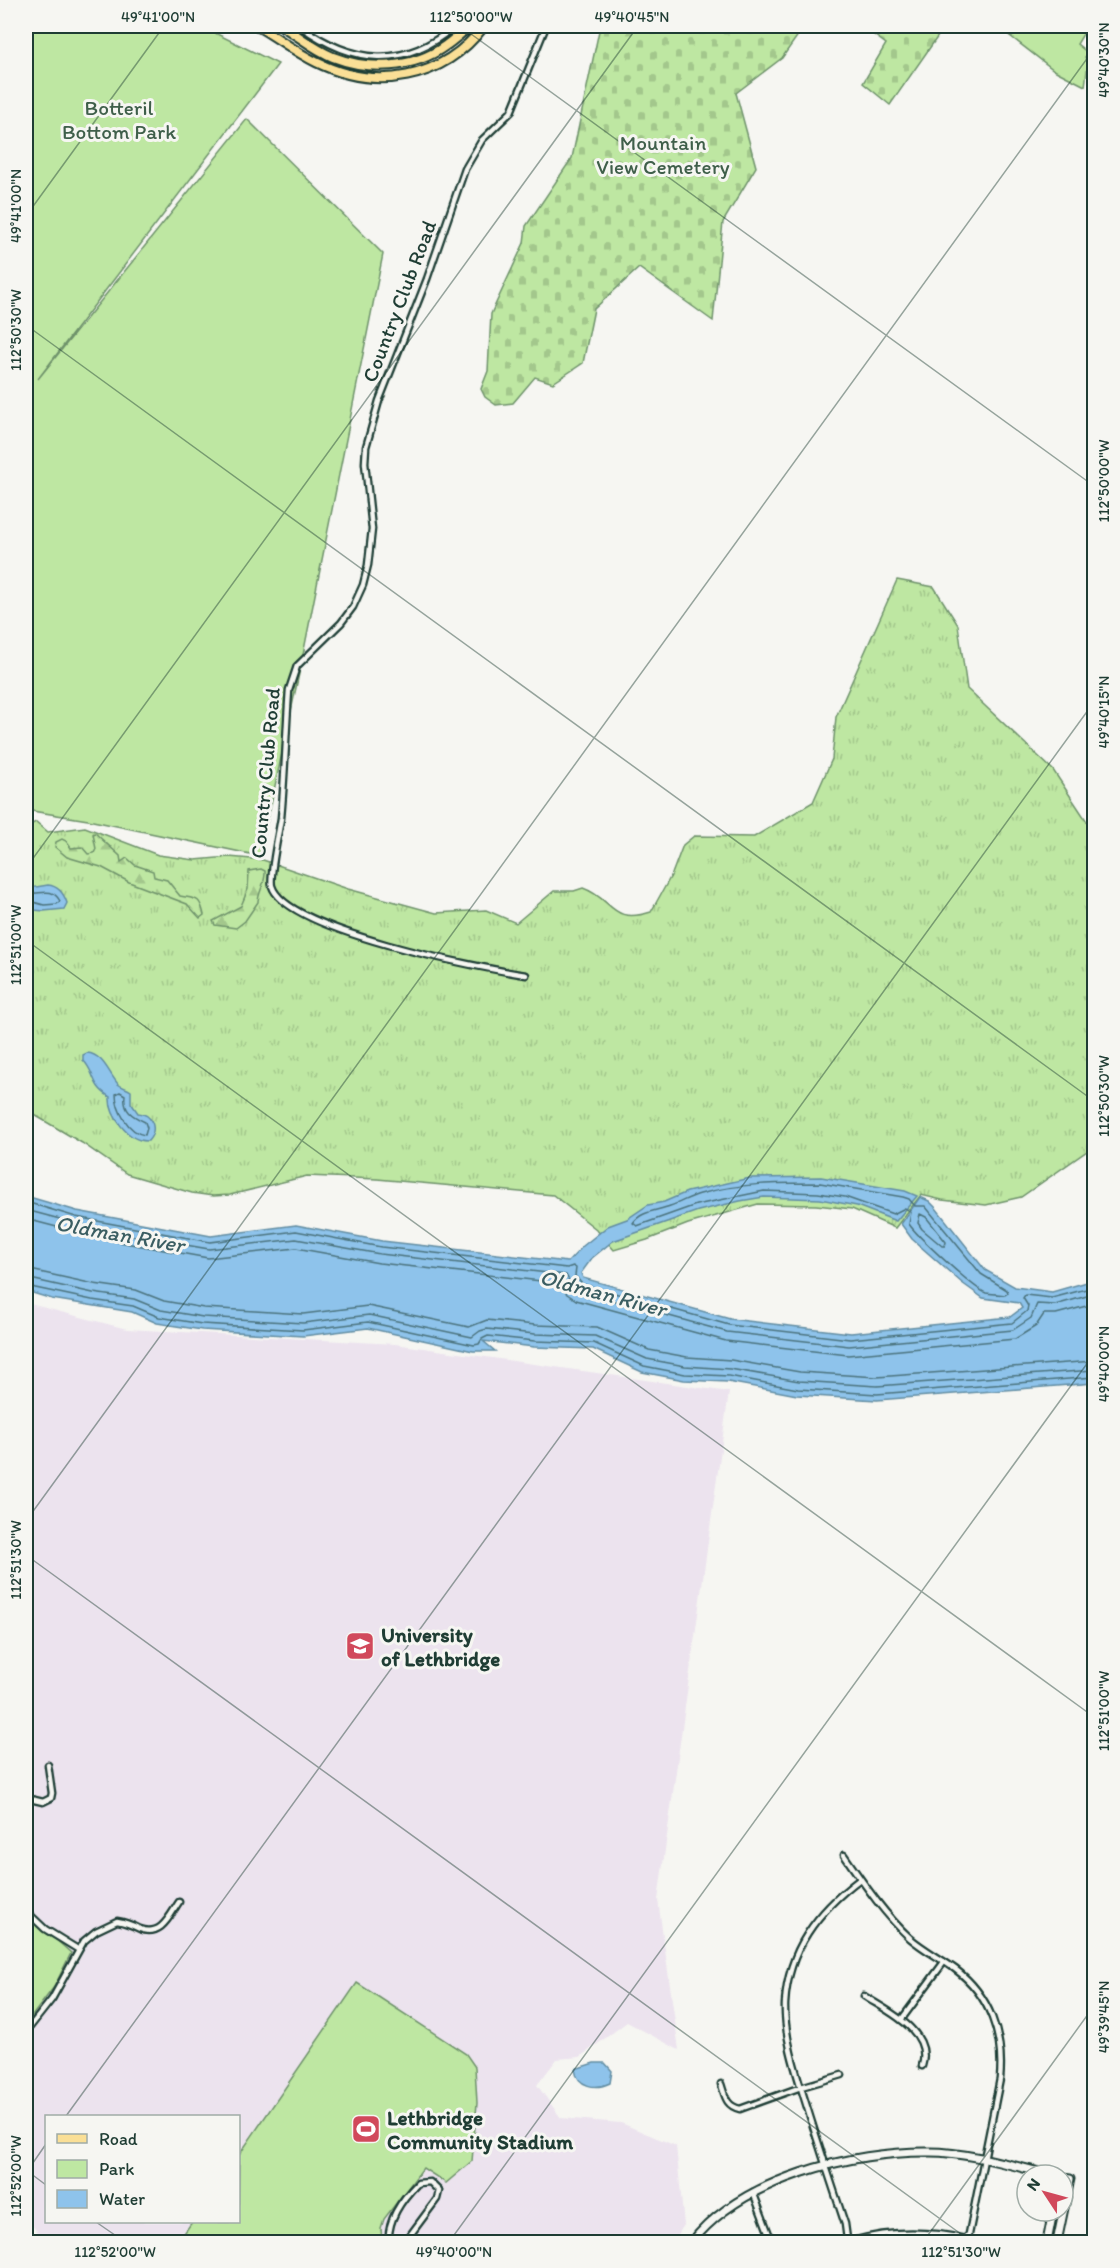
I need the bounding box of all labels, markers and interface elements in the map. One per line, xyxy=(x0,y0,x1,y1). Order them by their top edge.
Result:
text: 49°41'00"N xyxy=(121,8,195,26)
text: 112°50'00"W xyxy=(430,8,513,26)
text: 49°40'45"N xyxy=(595,8,669,26)
text: 49°40'30"N xyxy=(1095,22,1113,98)
park label: Botteril Bottom Park xyxy=(62,95,176,144)
park label: Mountain View Cemetery xyxy=(596,130,730,179)
text: 49°41'00"N xyxy=(7,169,25,243)
street label: Country Club Road xyxy=(357,216,442,385)
text: 112°50'30"W xyxy=(7,289,25,371)
text: 112°50'00"W xyxy=(1095,439,1113,522)
text: 49°40'15"N xyxy=(1095,676,1113,748)
street label: Country Club Road xyxy=(245,686,285,859)
text: 112°51'00"W xyxy=(7,905,25,985)
text: 112°50'30"W xyxy=(1095,1055,1113,1137)
water label: Oldman River xyxy=(54,1209,188,1259)
water label: Oldman River xyxy=(537,1263,671,1323)
text: 49°40'00"N xyxy=(1095,1326,1113,1402)
text: 112°51'30"W xyxy=(7,1520,25,1600)
place label: University of Lethbridge xyxy=(381,1622,500,1672)
school or university icon: University of Lethbridge xyxy=(344,1630,376,1662)
text: 112°51'00"W xyxy=(1095,1671,1113,1751)
text: 49°39'45"N xyxy=(1095,1981,1113,2053)
place label: Lethbridge Community Stadium xyxy=(387,2105,574,2155)
sports icon: Lethbridge Community Stadium xyxy=(350,2113,382,2145)
legend xyxy=(45,2115,240,2223)
text: Road xyxy=(99,2128,138,2150)
text: 112°52'00"W xyxy=(7,2135,25,2217)
text: Park xyxy=(99,2158,134,2180)
north arrow xyxy=(1015,2163,1075,2223)
text: N xyxy=(1022,2175,1044,2194)
text: Water xyxy=(99,2188,145,2210)
text: 112°52'00"W xyxy=(74,2243,156,2261)
text: 49°40'00"N xyxy=(416,2243,492,2261)
text: 112°51'30"W xyxy=(921,2243,1001,2261)

